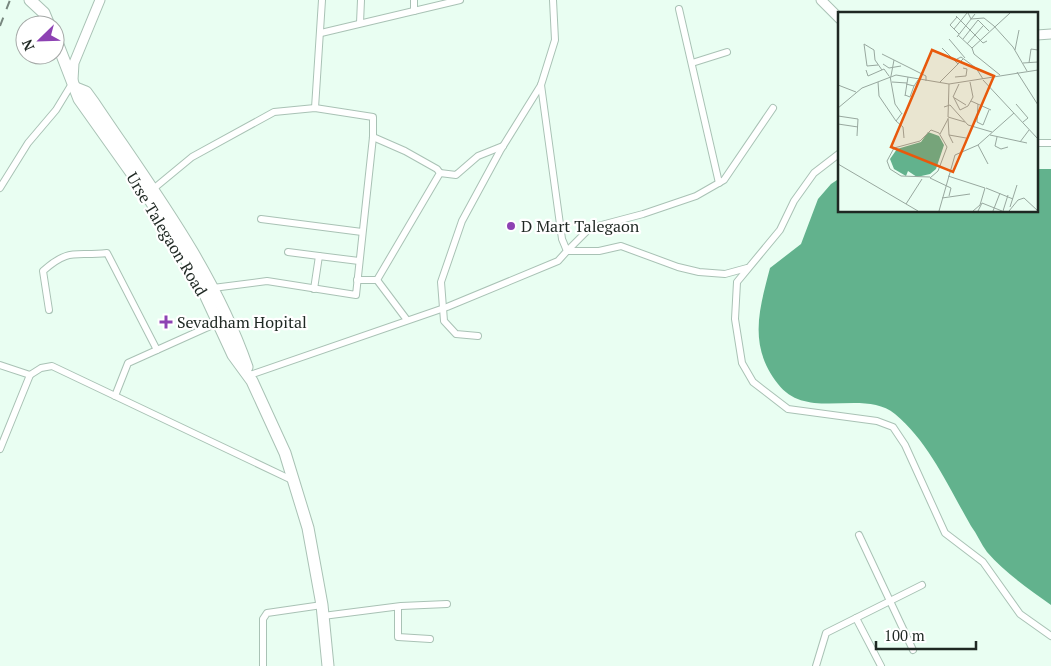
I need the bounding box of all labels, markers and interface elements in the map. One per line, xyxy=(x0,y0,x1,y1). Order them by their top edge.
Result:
inset map xyxy=(838,12,1038,212)
north arrow xyxy=(15,15,65,65)
text: N xyxy=(17,36,38,54)
street label: Urse Talegaon Road xyxy=(121,168,213,300)
place label: D Mart Talegaon xyxy=(521,215,640,237)
marker: D Mart Talegaon xyxy=(505,220,517,232)
place label: Sevadham Hopital xyxy=(177,311,307,333)
marker: Sevadham Hopital xyxy=(159,315,173,329)
scale bar xyxy=(876,618,976,650)
text: 100 m xyxy=(884,625,925,645)

